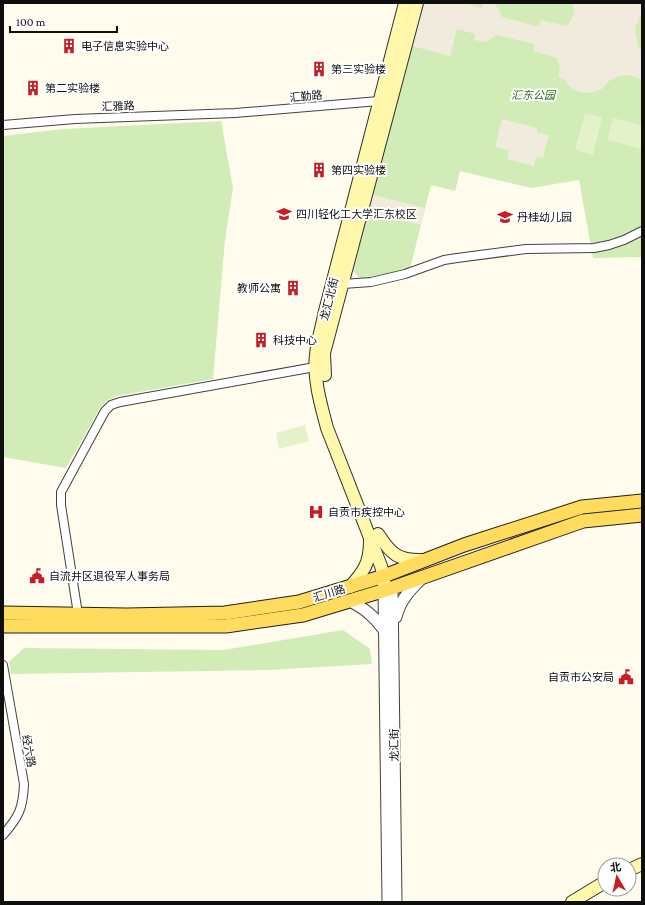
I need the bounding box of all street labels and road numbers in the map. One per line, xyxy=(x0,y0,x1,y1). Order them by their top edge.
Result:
street label: 汇勤路 xyxy=(289,89,323,103)
street label: 汇雅路 xyxy=(101,99,135,113)
street label: 龙汇北街 xyxy=(318,276,340,322)
street label: 汇川路 xyxy=(311,582,347,604)
street label: 龙汇街 xyxy=(388,728,400,762)
street label: 经六路 xyxy=(20,734,38,768)

